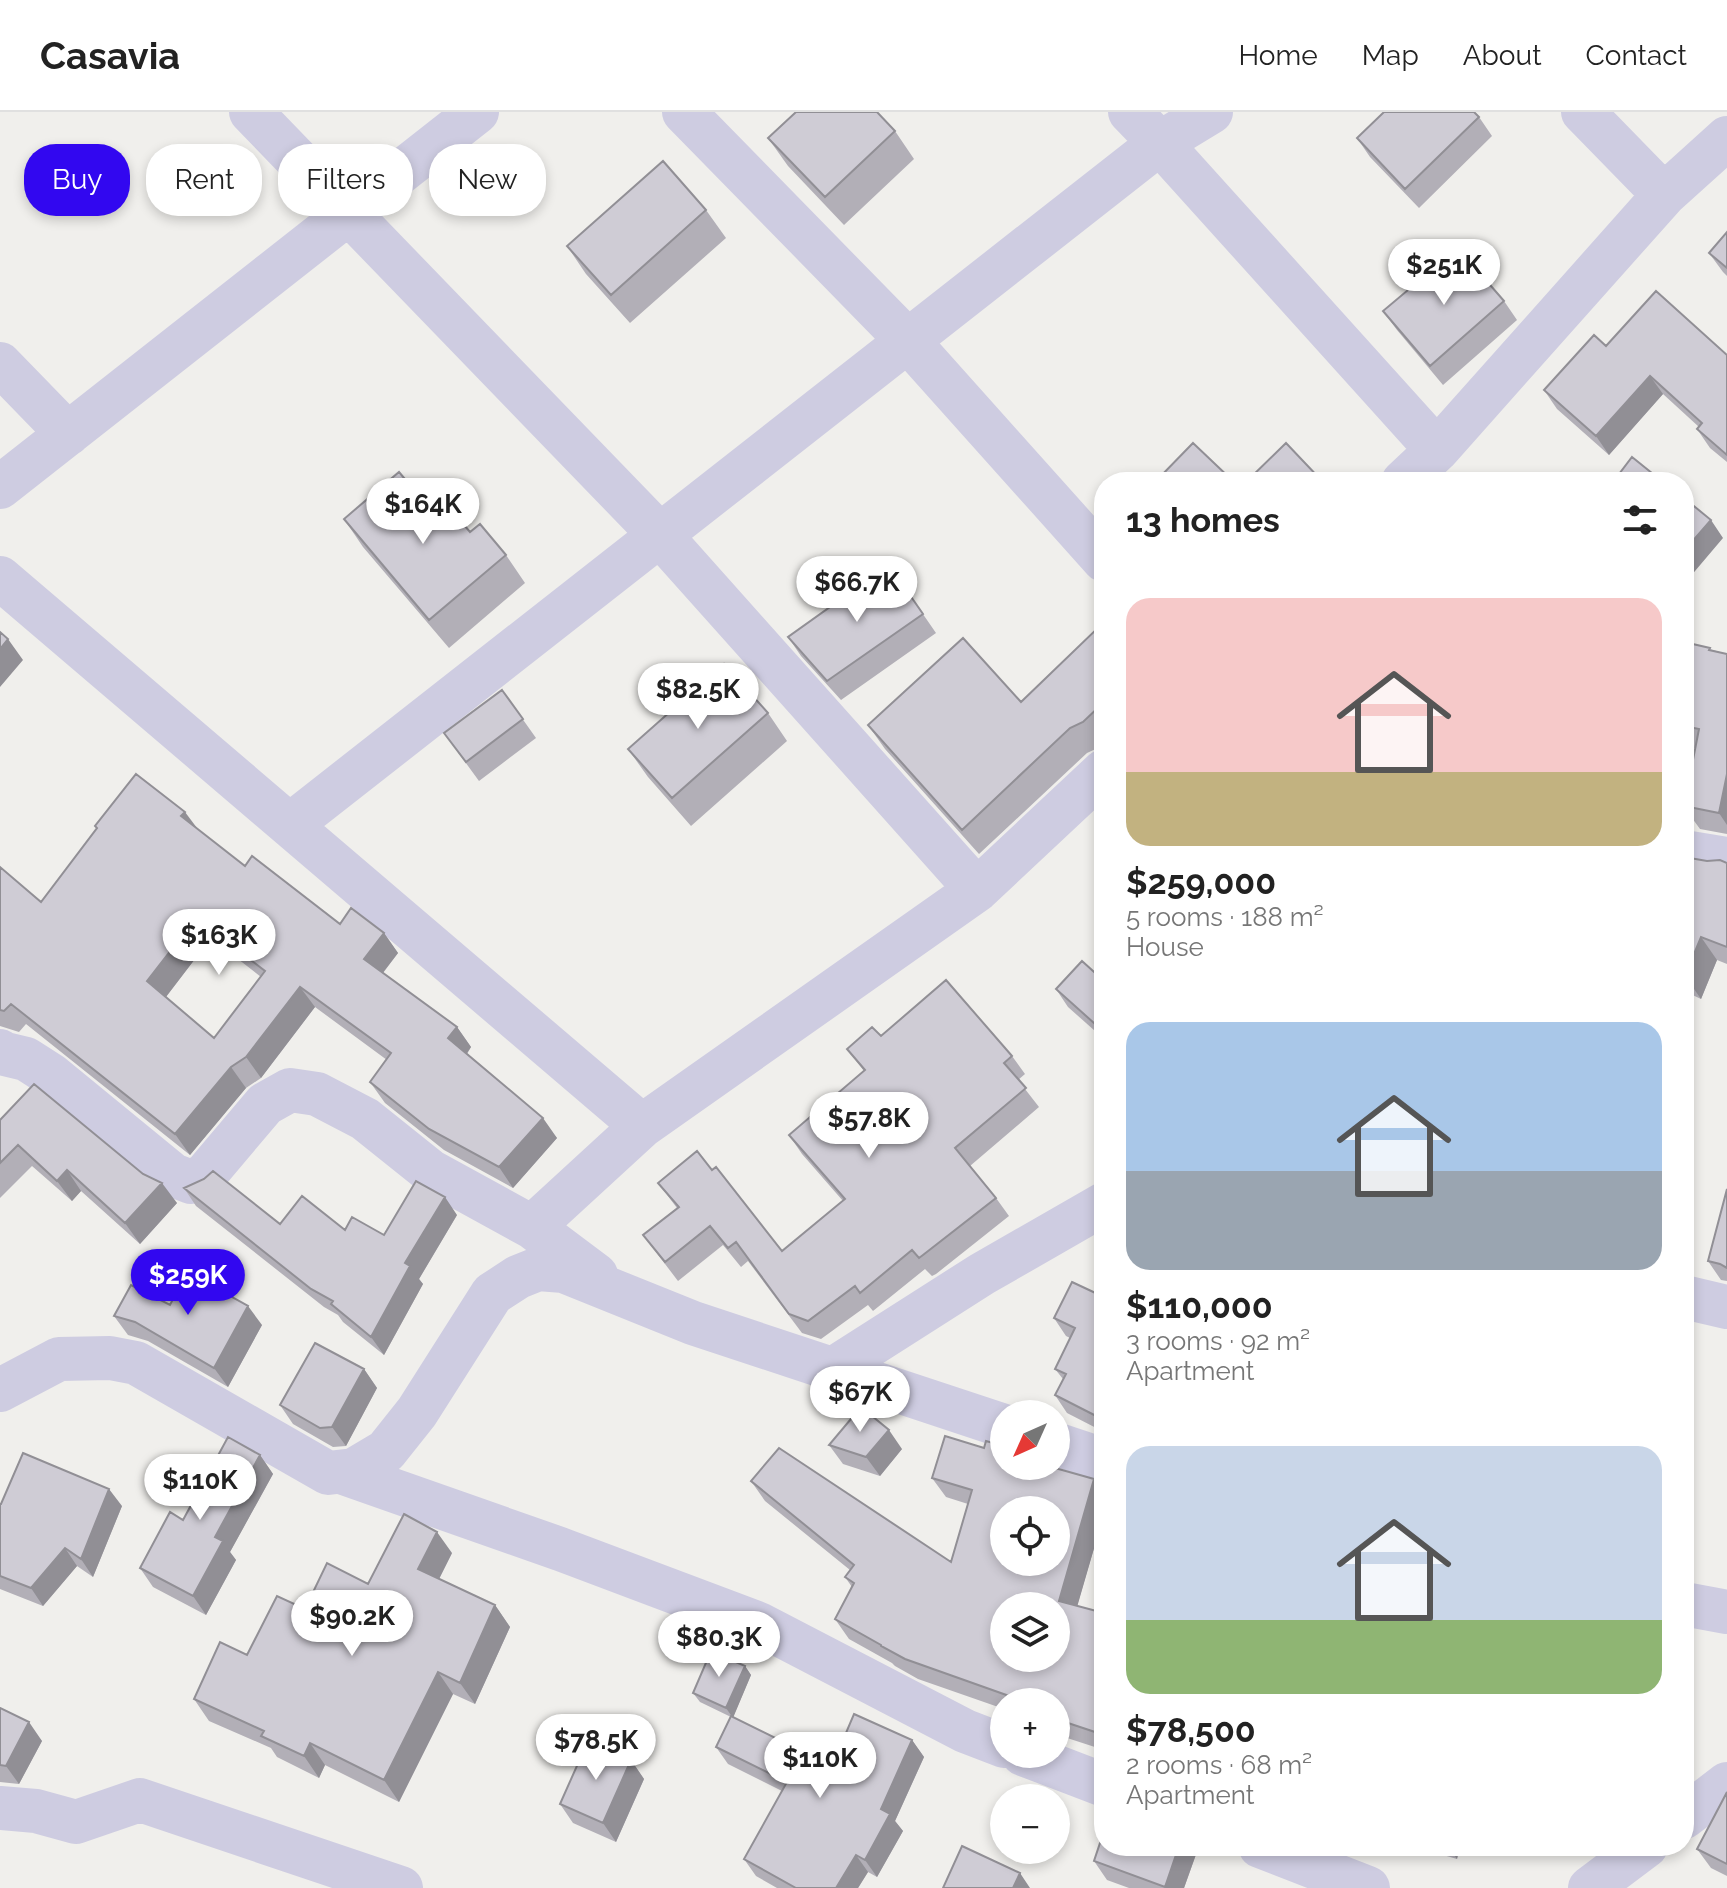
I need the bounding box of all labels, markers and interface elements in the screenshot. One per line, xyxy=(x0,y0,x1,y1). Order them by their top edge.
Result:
text: Casavia xyxy=(40,33,180,78)
text: Home xyxy=(1238,39,1318,72)
text: Map xyxy=(1362,39,1419,72)
text: About xyxy=(1463,39,1542,72)
text: Contact xyxy=(1586,39,1687,72)
chip: Buy xyxy=(24,144,130,216)
chip: Rent xyxy=(146,144,262,216)
chip: Filters xyxy=(278,144,413,216)
chip: New xyxy=(429,144,546,216)
pin: $251K xyxy=(1388,239,1500,307)
text: $251K xyxy=(1406,250,1482,280)
pin: $164K xyxy=(367,478,479,546)
text: $164K xyxy=(384,489,462,519)
icon: filters xyxy=(1618,498,1662,542)
text: 13 homes xyxy=(1126,500,1280,540)
pin: $66.7K xyxy=(792,556,922,624)
text: $66.7K xyxy=(814,567,900,597)
icon: home xyxy=(1322,650,1466,794)
pin: $82.5K xyxy=(633,663,763,731)
text: $82.5K xyxy=(656,674,740,704)
text: $259,000 xyxy=(1126,862,1276,902)
text: 5 rooms · 188 m² xyxy=(1126,902,1324,932)
pin: $163K xyxy=(163,909,275,977)
text: $163K xyxy=(181,920,257,950)
text: House xyxy=(1126,932,1204,962)
icon: home xyxy=(1322,1074,1466,1218)
pin: $57.8K xyxy=(804,1092,934,1160)
text: $57.8K xyxy=(828,1103,910,1133)
pin: $259K xyxy=(132,1249,244,1317)
text: $259K xyxy=(149,1260,227,1290)
text: $110,000 xyxy=(1126,1286,1273,1326)
text: 3 rooms · 92 m² xyxy=(1126,1326,1310,1356)
text: Apartment xyxy=(1126,1356,1255,1386)
pin: $67K xyxy=(813,1366,907,1434)
text: $67K xyxy=(828,1377,892,1407)
north arrow xyxy=(990,1400,1070,1480)
map controls xyxy=(990,1400,1070,1864)
pin: $110K xyxy=(144,1454,256,1522)
text: $110K xyxy=(162,1465,238,1495)
button: locate xyxy=(990,1496,1070,1576)
icon: home xyxy=(1322,1498,1466,1642)
pin: $90.2K xyxy=(287,1590,417,1658)
button: layers xyxy=(990,1592,1070,1672)
text: $90.2K xyxy=(309,1601,395,1631)
pin: $80.3K xyxy=(654,1611,784,1679)
text: $80.3K xyxy=(676,1622,762,1652)
button: + xyxy=(990,1688,1070,1768)
text: $78,500 xyxy=(1126,1710,1256,1750)
pin: $78.5K xyxy=(531,1714,661,1782)
text: $78.5K xyxy=(554,1725,638,1755)
pin: $110K xyxy=(764,1732,876,1800)
text: $110K xyxy=(782,1743,858,1773)
text: 2 rooms · 68 m² xyxy=(1126,1750,1312,1780)
text: Apartment xyxy=(1126,1780,1255,1810)
button: − xyxy=(990,1784,1070,1864)

